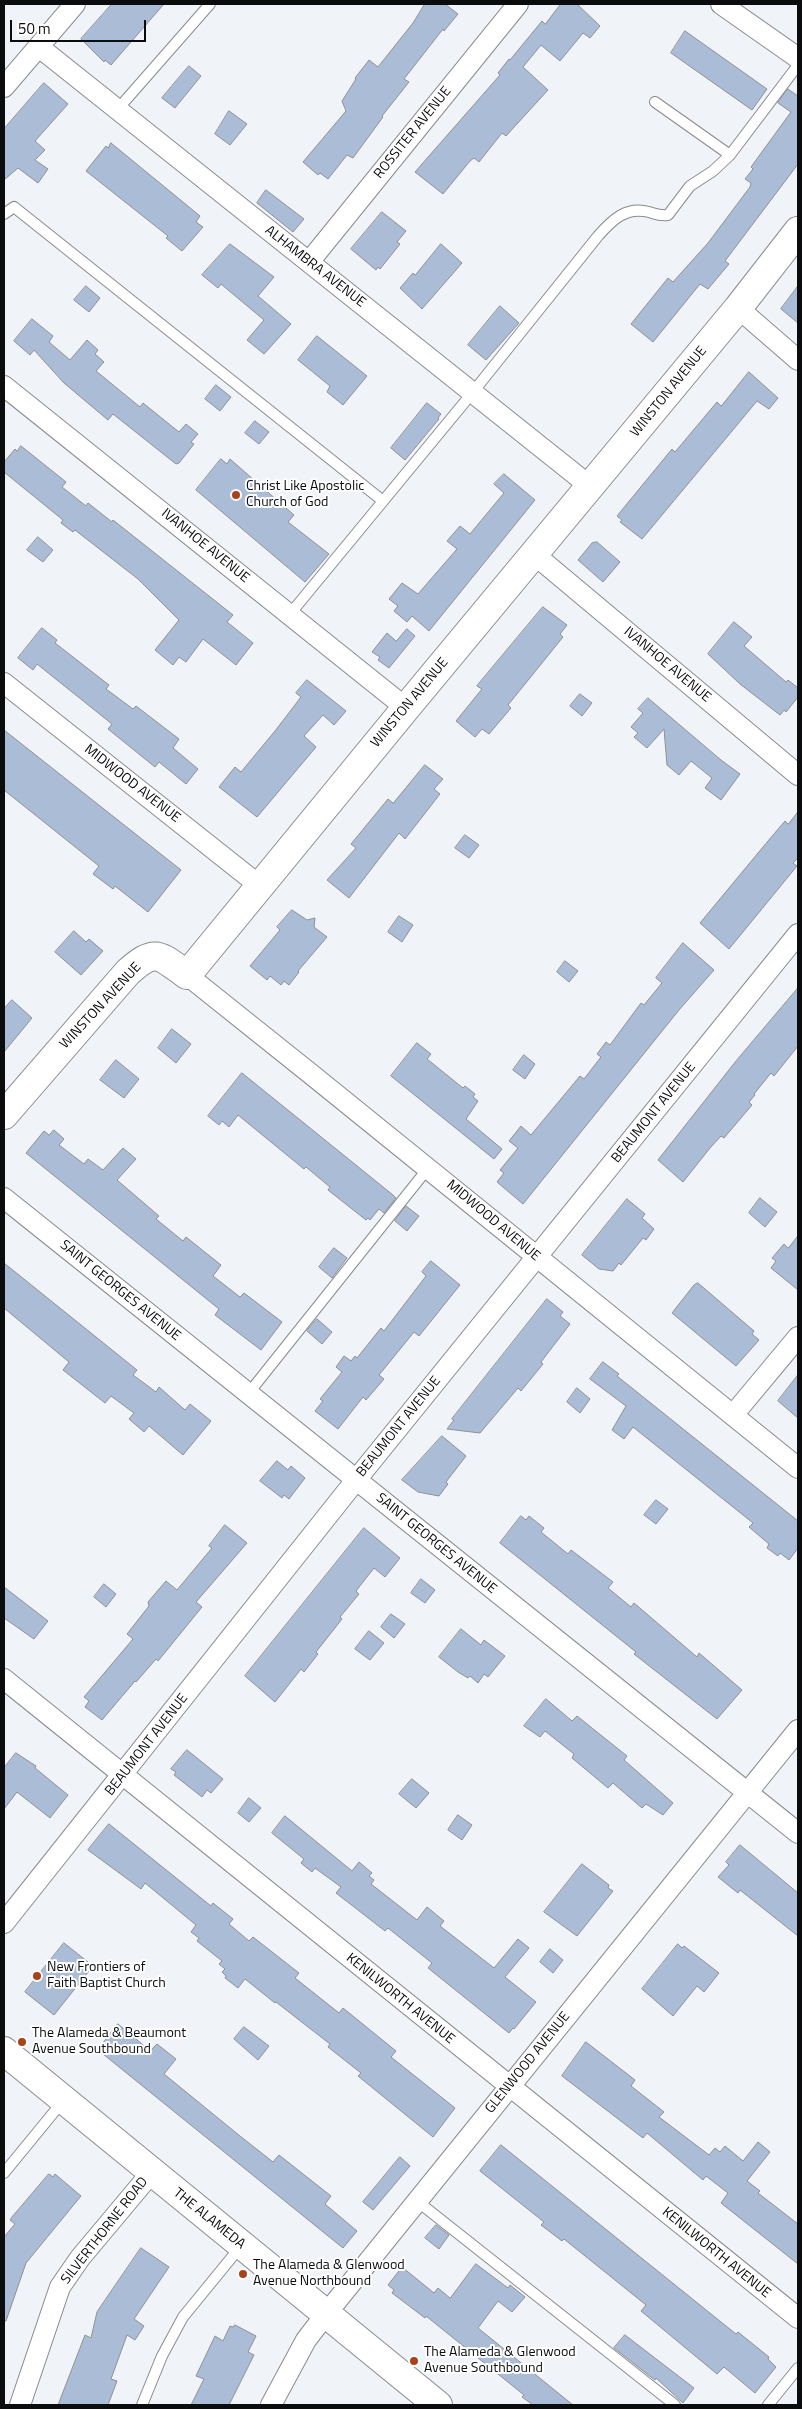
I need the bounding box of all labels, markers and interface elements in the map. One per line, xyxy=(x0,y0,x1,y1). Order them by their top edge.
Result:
scale bar xyxy=(12,10,149,42)
text: 50 m xyxy=(18,17,51,40)
street label: ROSSITER AVENUE xyxy=(371,84,455,182)
street label: ALHAMBRA AVENUE xyxy=(261,222,369,312)
street label: WINSTON AVENUE xyxy=(627,343,711,441)
place label: Christ Like Apostolic Church of God xyxy=(246,479,364,512)
marker: Christ Like Apostolic Church of God xyxy=(230,489,242,501)
street label: IVANHOE AVENUE xyxy=(158,505,252,587)
street label: IVANHOE AVENUE xyxy=(620,624,714,706)
street label: WINSTON AVENUE xyxy=(368,655,452,751)
street label: MIDWOOD AVENUE xyxy=(81,741,183,827)
street label: WINSTON AVENUE xyxy=(57,959,145,1053)
street label: BEAUMONT AVENUE xyxy=(608,1059,700,1167)
street label: MIDWOOD AVENUE xyxy=(443,1177,543,1265)
street label: SAINT GEORGES AVENUE xyxy=(56,1237,184,1345)
street label: BEAUMONT AVENUE xyxy=(353,1373,445,1481)
street label: SAINT GEORGES AVENUE xyxy=(372,1490,500,1598)
street label: BEAUMONT AVENUE xyxy=(102,1691,192,1799)
street label: KENILWORTH AVENUE xyxy=(342,1950,458,2048)
place label: New Frontiers of Faith Baptist Church xyxy=(47,1960,166,1992)
marker: New Frontiers of Faith Baptist Church xyxy=(31,1970,43,1982)
street label: GLENWOOD AVENUE xyxy=(482,2009,574,2117)
place label: The Alameda & Beaumont Avenue Southbound xyxy=(32,2026,186,2058)
marker: The Alameda & Beaumont Avenue Southbound xyxy=(16,2036,28,2048)
street label: SILVERTHORNE ROAD xyxy=(58,2174,152,2288)
street label: THE ALAMEDA xyxy=(170,2185,248,2253)
street label: KENILWORTH AVENUE xyxy=(658,2204,774,2302)
place label: The Alameda & Glenwood Avenue Northbound xyxy=(253,2258,405,2290)
marker: The Alameda & Glenwood Avenue Northbound xyxy=(237,2268,249,2280)
place label: The Alameda & Glenwood Avenue Southbound xyxy=(424,2345,576,2378)
marker: The Alameda & Glenwood Avenue Southbound xyxy=(408,2355,420,2367)

